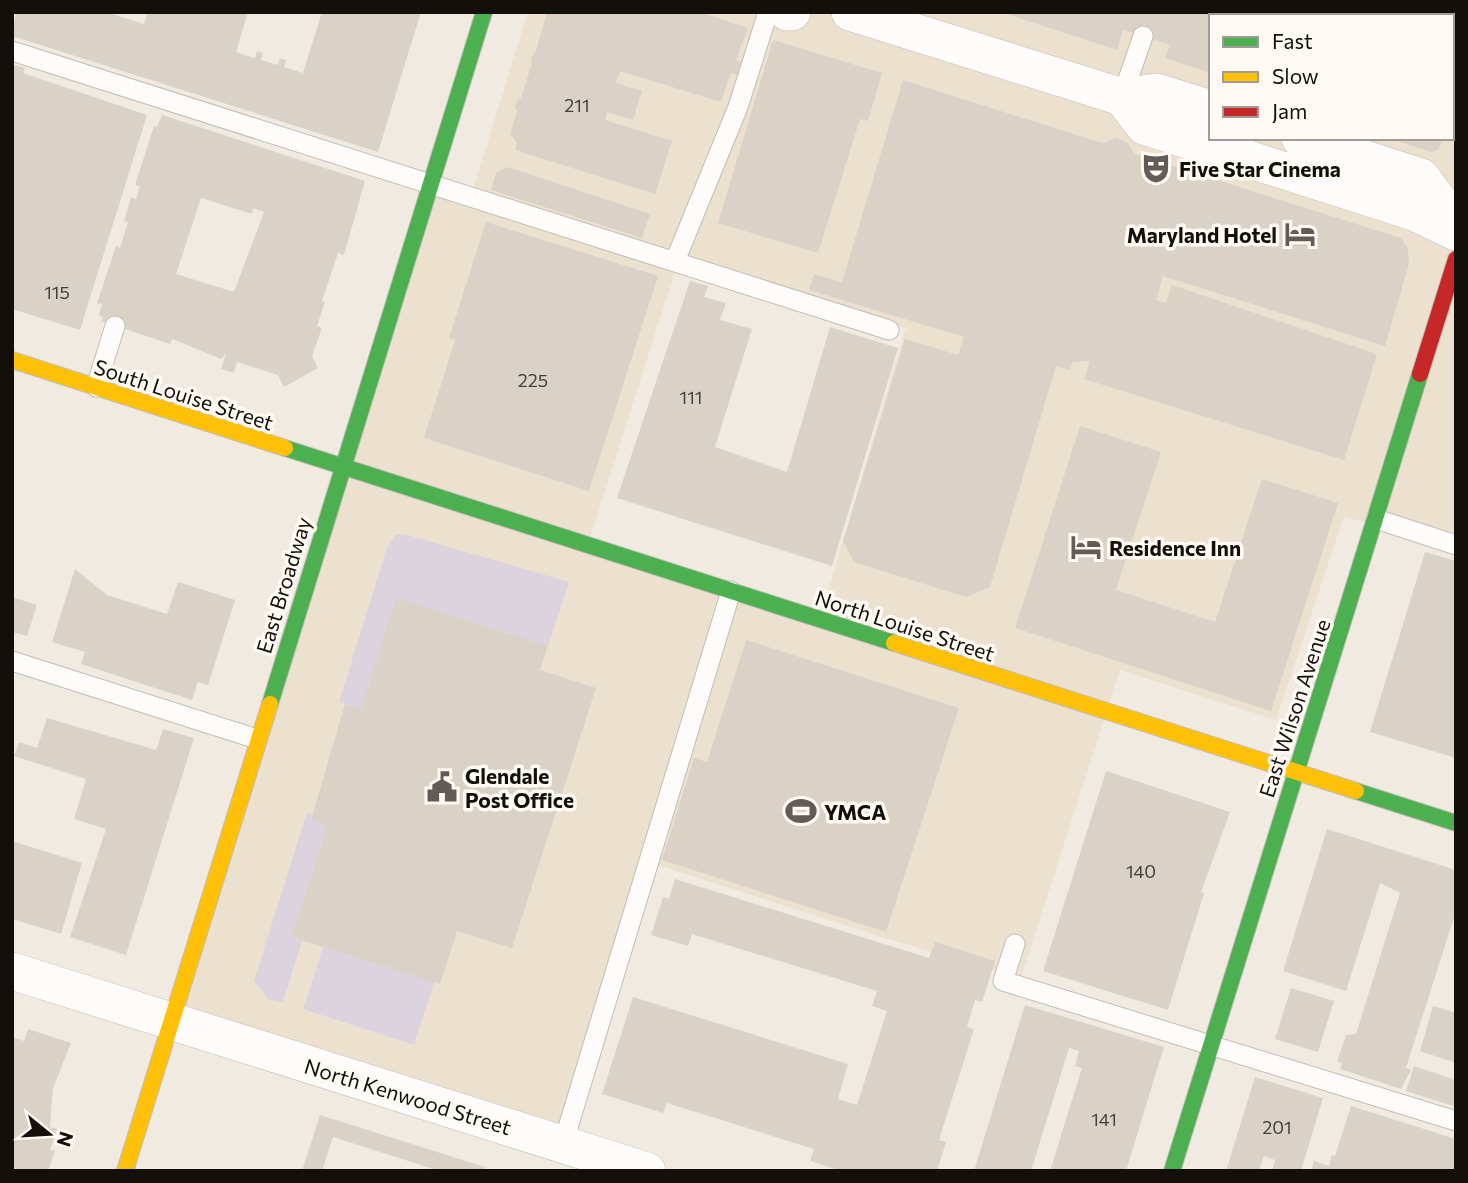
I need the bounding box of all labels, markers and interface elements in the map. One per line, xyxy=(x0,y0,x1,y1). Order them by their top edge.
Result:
legend xyxy=(1209,14,1454,140)
text: Fast xyxy=(1272,28,1313,53)
text: Slow xyxy=(1272,63,1319,88)
house number: 211 xyxy=(564,94,590,116)
text: Jam xyxy=(1272,98,1307,123)
theatre icon: Five Star Cinema xyxy=(1139,151,1173,185)
place label: Five Star Cinema xyxy=(1179,156,1341,181)
hotel icon: Maryland Hotel xyxy=(1283,217,1317,251)
place label: Maryland Hotel xyxy=(1127,222,1277,247)
house number: 115 xyxy=(44,281,70,303)
street label: South Louise Street xyxy=(91,353,277,435)
house number: 225 xyxy=(518,369,548,391)
house number: 111 xyxy=(679,386,703,408)
street label: East Broadway xyxy=(250,514,316,656)
hotel icon: Residence Inn xyxy=(1069,530,1103,564)
place label: Residence Inn xyxy=(1109,535,1241,560)
street label: North Louise Street xyxy=(812,584,998,666)
street label: East Wilson Avenue xyxy=(1253,616,1335,800)
place label: Glendale Post Office xyxy=(465,763,574,812)
public building icon: Glendale Post Office xyxy=(425,770,459,804)
sports icon: YMCA xyxy=(784,794,818,828)
place label: YMCA xyxy=(824,799,886,824)
house number: 140 xyxy=(1126,860,1156,882)
street label: North Kenwood Street xyxy=(302,1053,514,1139)
north arrow xyxy=(14,1099,84,1169)
house number: 141 xyxy=(1091,1108,1117,1130)
house number: 201 xyxy=(1262,1116,1292,1138)
text: N xyxy=(53,1129,79,1150)

